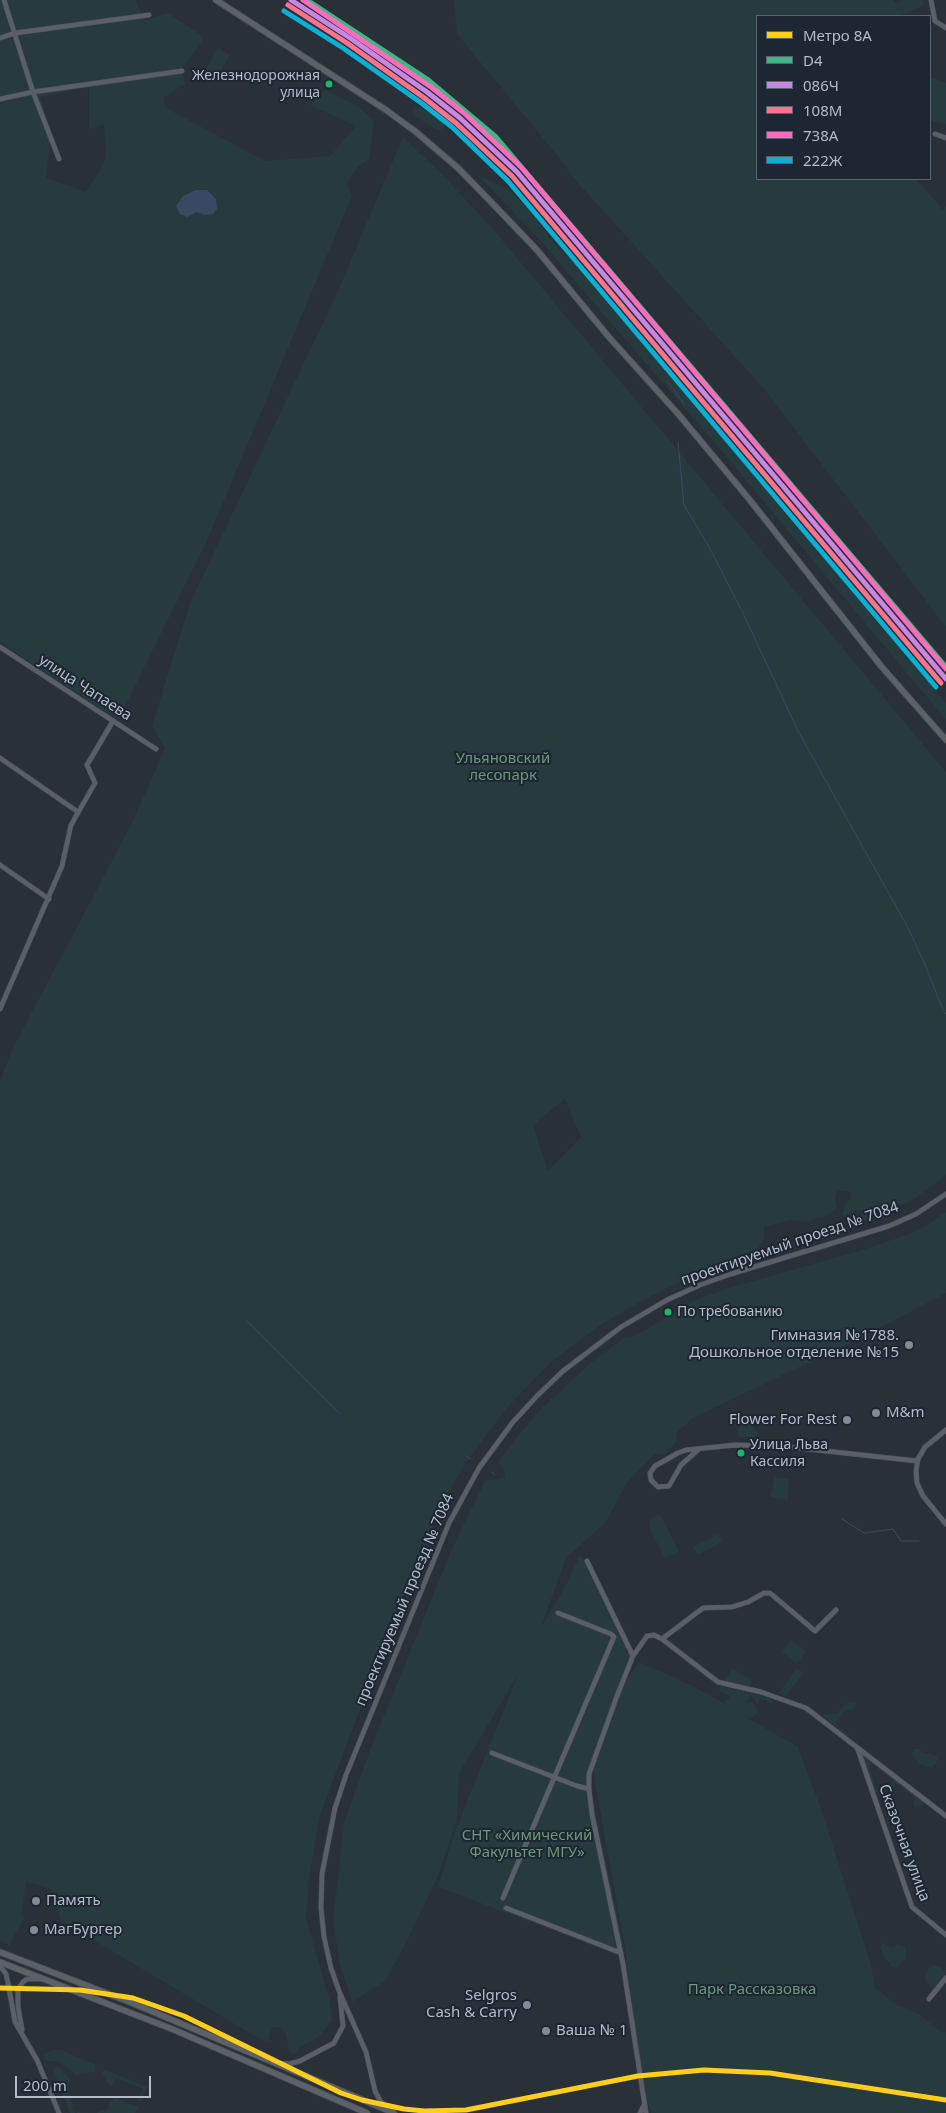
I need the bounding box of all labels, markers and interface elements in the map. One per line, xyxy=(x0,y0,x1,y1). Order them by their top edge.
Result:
legend xyxy=(756,15,931,180)
text: Метро 8А xyxy=(803,25,872,45)
text: D4 xyxy=(803,50,823,70)
place label: Железнодорожная улица xyxy=(192,68,320,100)
text: 086Ч xyxy=(803,75,839,95)
marker: Железнодорожная улица xyxy=(324,79,334,89)
text: 108М xyxy=(803,100,842,120)
text: 738А xyxy=(803,125,838,145)
text: 222Ж xyxy=(803,150,842,170)
street label: улица Чапаева xyxy=(35,651,135,725)
park label: Ульяновский лесопарк xyxy=(456,750,550,785)
street label: проектируемый проезд № 7084 xyxy=(679,1198,901,1290)
place label: По требованию xyxy=(677,1304,783,1320)
marker: По требованию xyxy=(663,1307,673,1317)
place label: Гимназия №1788. Дошкольное отделение №15 xyxy=(689,1327,899,1362)
marker: Гимназия №1788. Дошкольное отделение №15 xyxy=(903,1339,915,1351)
place label: M&m xyxy=(886,1404,925,1422)
marker: M&m xyxy=(870,1407,882,1419)
place label: Flower For Rest xyxy=(729,1411,837,1429)
marker: Flower For Rest xyxy=(841,1414,853,1426)
place label: Улица Льва Кассиля xyxy=(750,1437,828,1470)
marker: Улица Льва Кассиля xyxy=(736,1448,746,1458)
street label: проектируемый проезд № 7084 xyxy=(352,1491,458,1709)
street label: Сказочная улица xyxy=(874,1782,934,1904)
park label: СНТ «Химический Факультет МГУ» xyxy=(462,1827,592,1862)
place label: Память xyxy=(46,1892,101,1910)
marker: Память xyxy=(30,1895,42,1907)
place label: МагБургер xyxy=(44,1921,122,1939)
marker: МагБургер xyxy=(28,1924,40,1936)
park label: Парк Рассказовка xyxy=(688,1981,816,1999)
place label: Selgros Cash & Carry xyxy=(426,1987,517,2022)
marker: Selgros Cash & Carry xyxy=(521,1999,533,2011)
place label: Ваша № 1 xyxy=(556,2022,628,2040)
marker: Ваша № 1 xyxy=(540,2025,552,2037)
scale bar xyxy=(18,2066,154,2098)
text: 200 m xyxy=(23,2075,67,2095)

